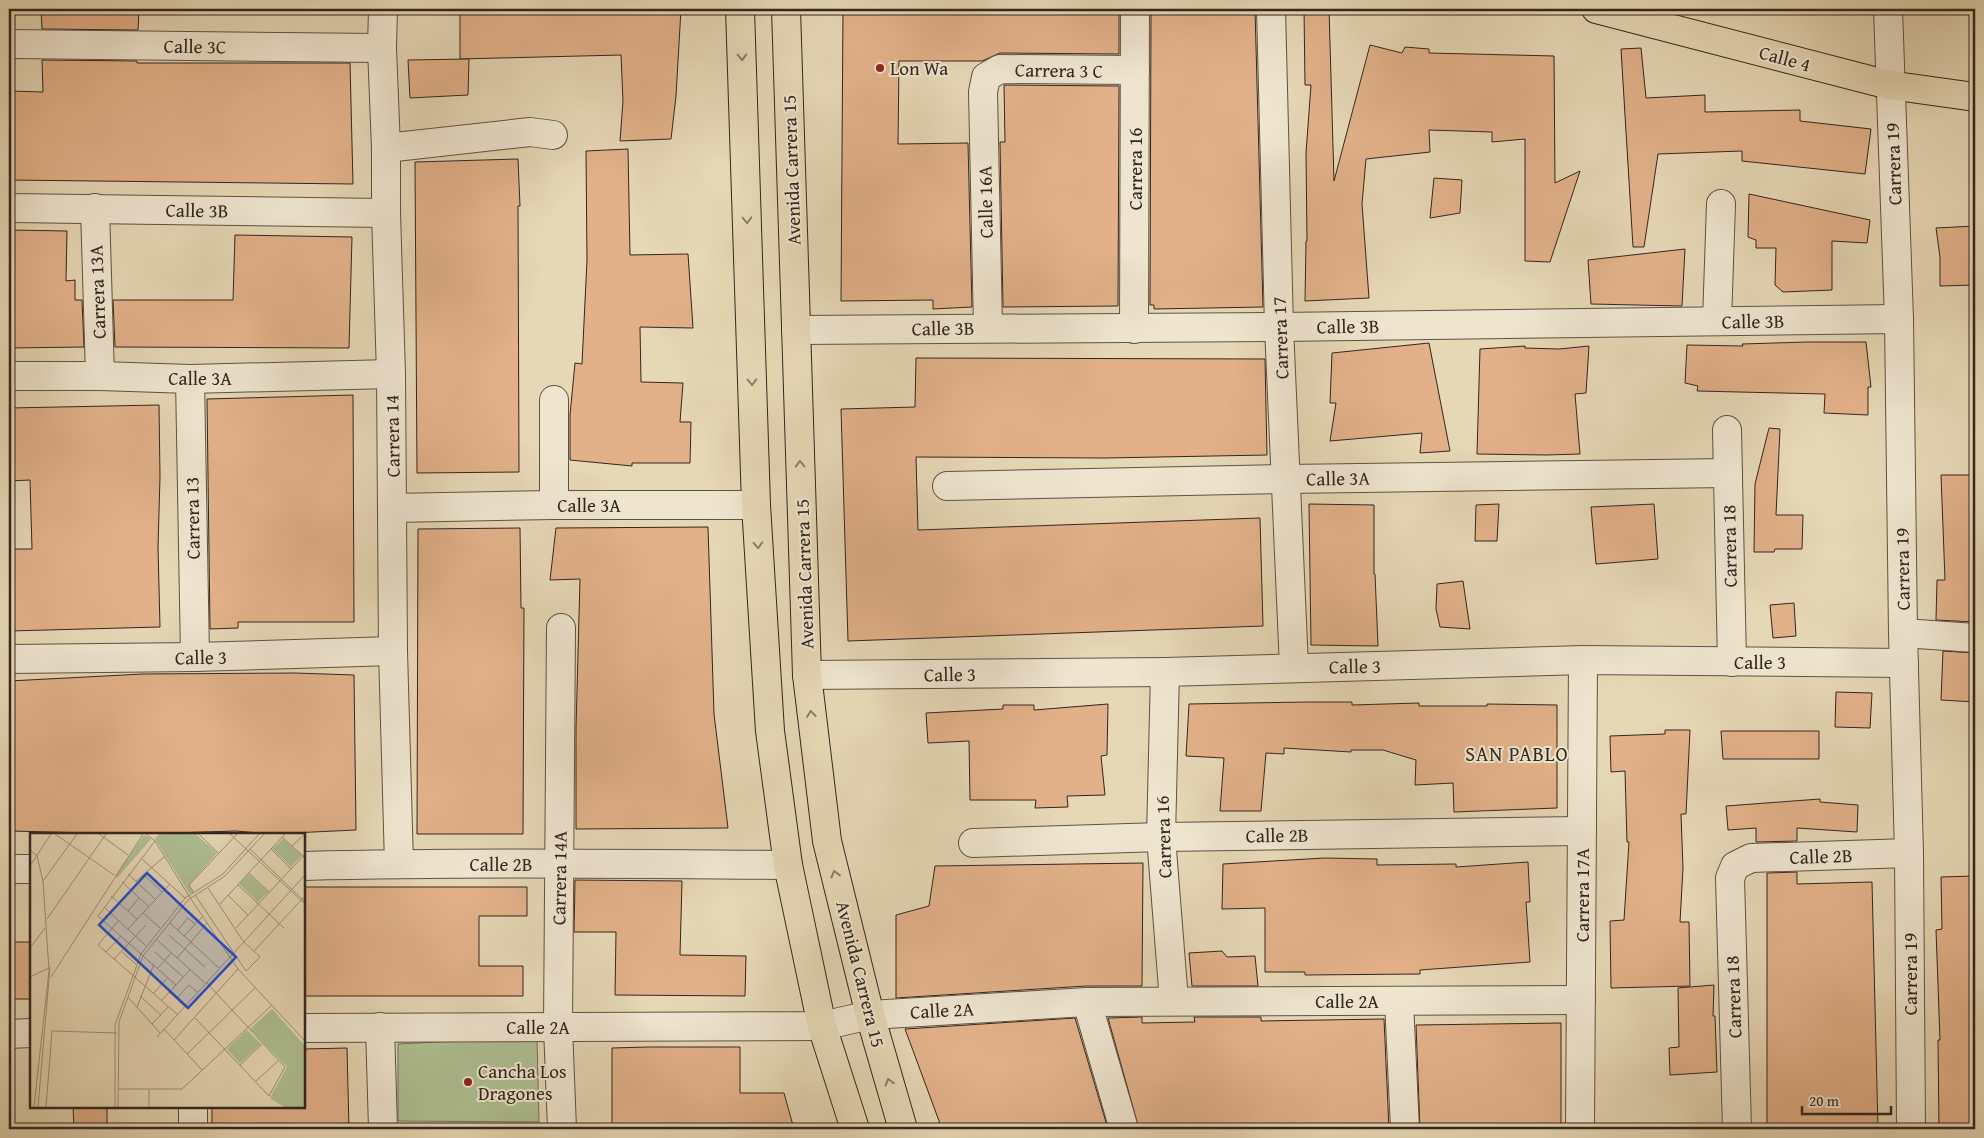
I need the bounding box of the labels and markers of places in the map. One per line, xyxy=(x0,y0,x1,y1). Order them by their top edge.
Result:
place label: Lon Wa xyxy=(890,54,948,82)
marker: Lon Wa xyxy=(874,62,886,74)
place label: Cancha Los Dragones xyxy=(478,1057,566,1107)
marker: Cancha Los Dragones xyxy=(462,1076,474,1088)

